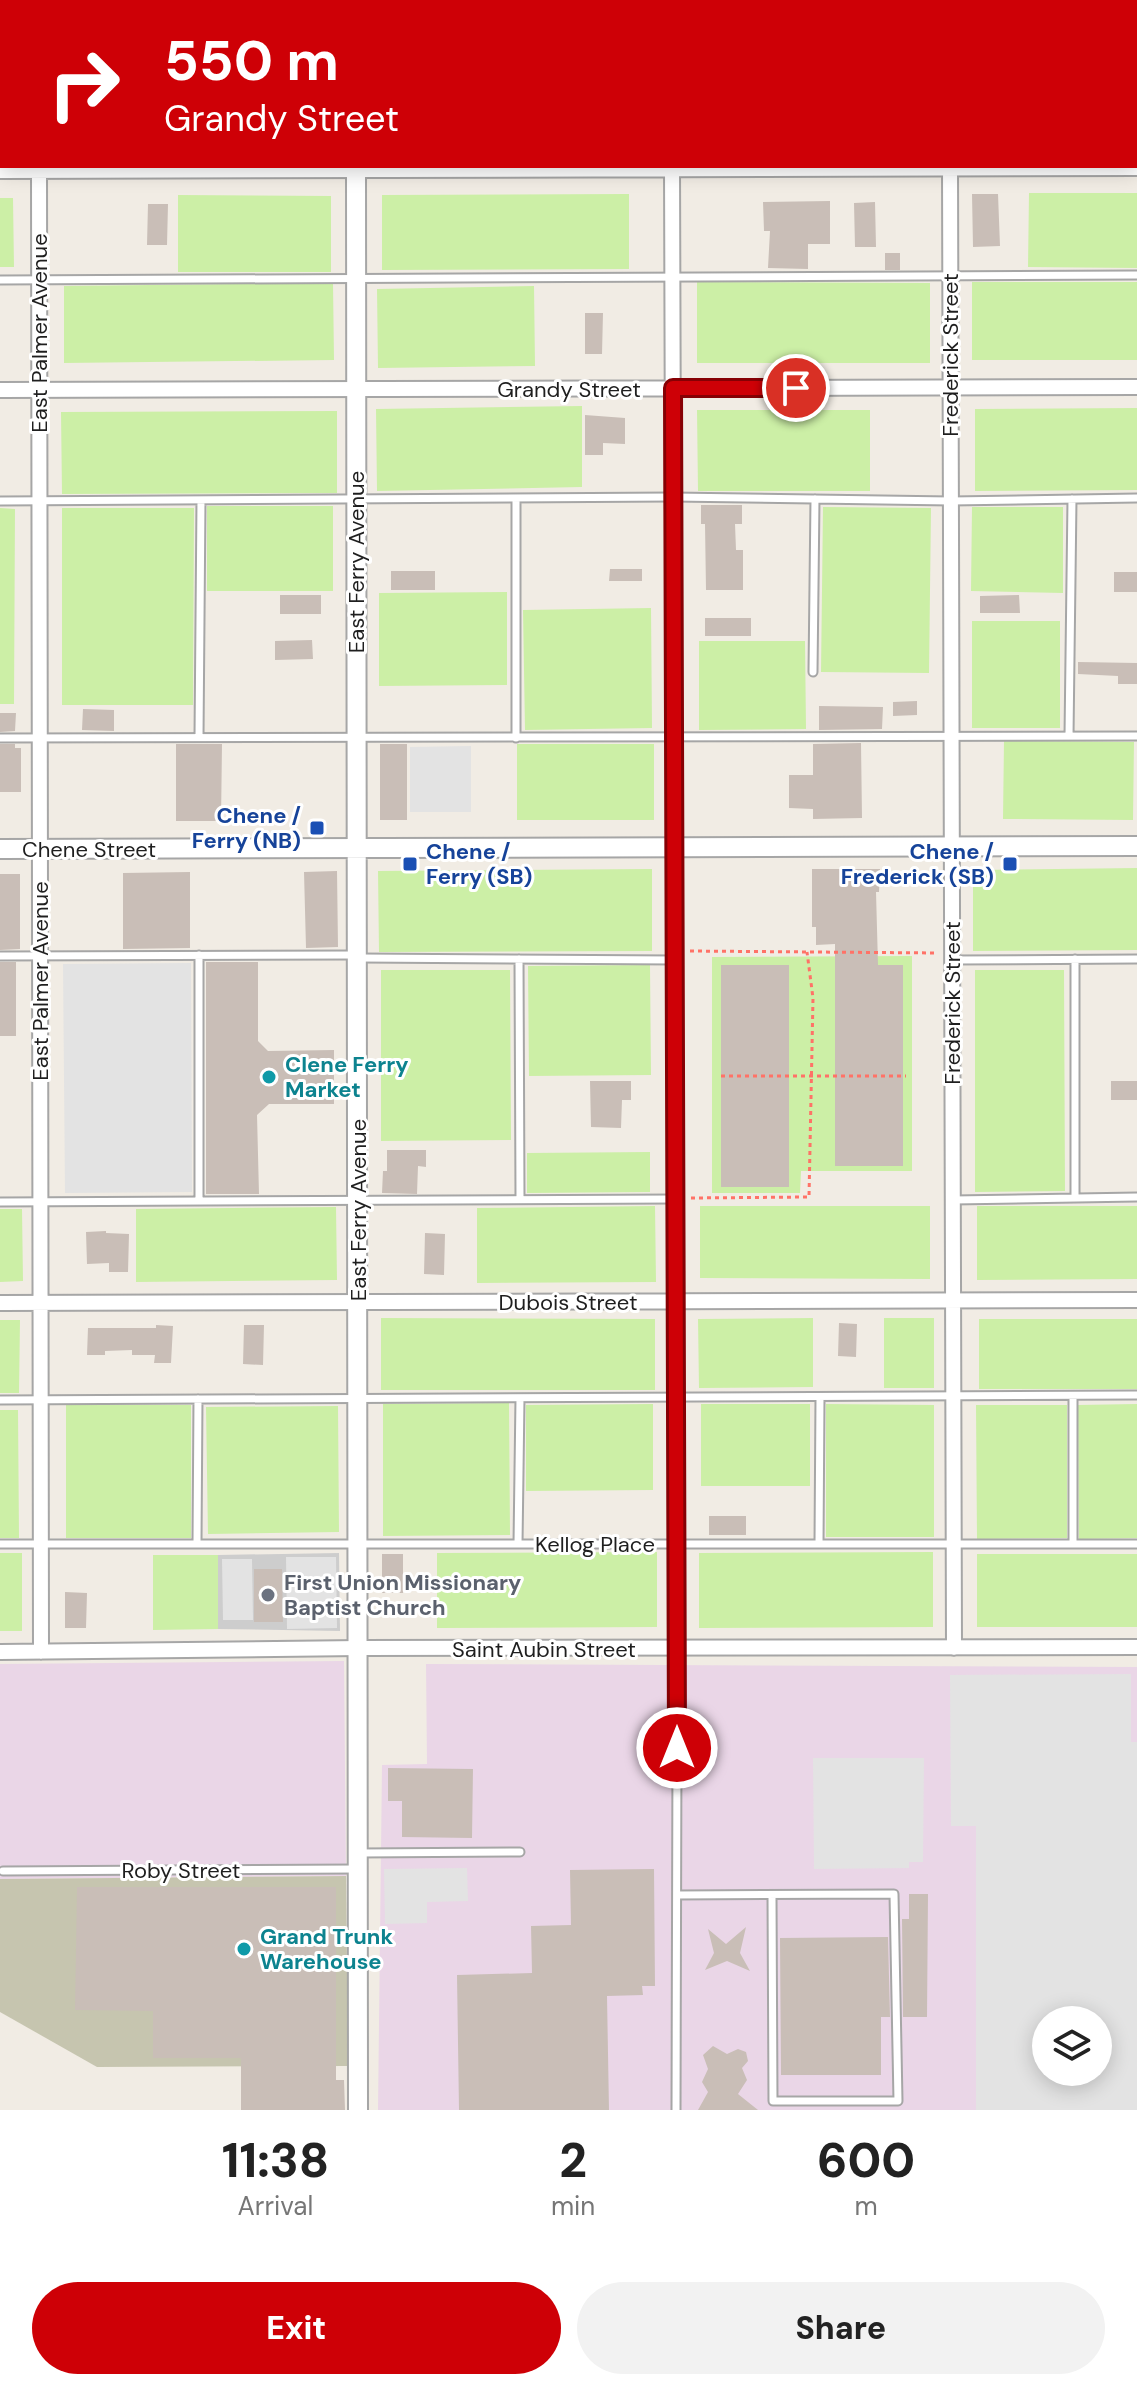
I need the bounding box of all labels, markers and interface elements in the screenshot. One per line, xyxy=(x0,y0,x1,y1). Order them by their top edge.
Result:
text: 550 m xyxy=(164,24,339,97)
icon: right xyxy=(32,32,136,136)
text: Grandy Street xyxy=(164,95,399,142)
street label: East Palmer Avenue xyxy=(25,233,54,433)
street label: Frederick Street xyxy=(936,273,965,437)
pin xyxy=(762,354,830,422)
icon: arrive xyxy=(774,366,818,410)
street label: Grandy Street xyxy=(497,375,641,404)
street label: East Ferry Avenue xyxy=(342,471,371,653)
place label: Chene / Ferry (NB) xyxy=(192,801,301,855)
marker: Chene / Ferry (NB) xyxy=(308,819,326,837)
street label: Chene Street xyxy=(22,835,156,864)
place label: Chene / Ferry (SB) xyxy=(426,837,533,891)
place label: Chene / Frederick (SB) xyxy=(841,837,994,891)
marker: Chene / Ferry (SB) xyxy=(401,855,419,873)
marker: Chene / Frederick (SB) xyxy=(1001,855,1019,873)
street label: East Palmer Avenue xyxy=(26,881,55,1081)
street label: Frederick Street xyxy=(938,921,967,1085)
place label: Clene Ferry Market xyxy=(285,1050,409,1104)
marker: Clene Ferry Market xyxy=(260,1068,278,1086)
street label: East Ferry Avenue xyxy=(344,1119,373,1301)
street label: Dubois Street xyxy=(498,1288,638,1317)
street label: Kellog Place xyxy=(535,1530,655,1559)
place label: First Union Missionary Baptist Church xyxy=(284,1568,521,1622)
marker: First Union Missionary Baptist Church xyxy=(259,1586,277,1604)
street label: Saint Aubin Street xyxy=(452,1635,636,1664)
position arrow xyxy=(635,1706,719,1790)
street label: Roby Street xyxy=(122,1856,240,1885)
place label: Grand Trunk Warehouse xyxy=(260,1922,393,1976)
marker: Grand Trunk Warehouse xyxy=(235,1940,253,1958)
map controls xyxy=(1032,2006,1112,2086)
button: layers xyxy=(1032,2006,1112,2086)
text: 11:38 xyxy=(222,2129,329,2192)
text: 2 xyxy=(559,2129,587,2192)
text: 600 xyxy=(817,2129,915,2192)
text: Arrival xyxy=(238,2189,313,2223)
text: min xyxy=(551,2189,595,2223)
text: m xyxy=(855,2189,878,2223)
button: Exit xyxy=(32,2282,561,2374)
button: Share xyxy=(577,2282,1105,2374)

